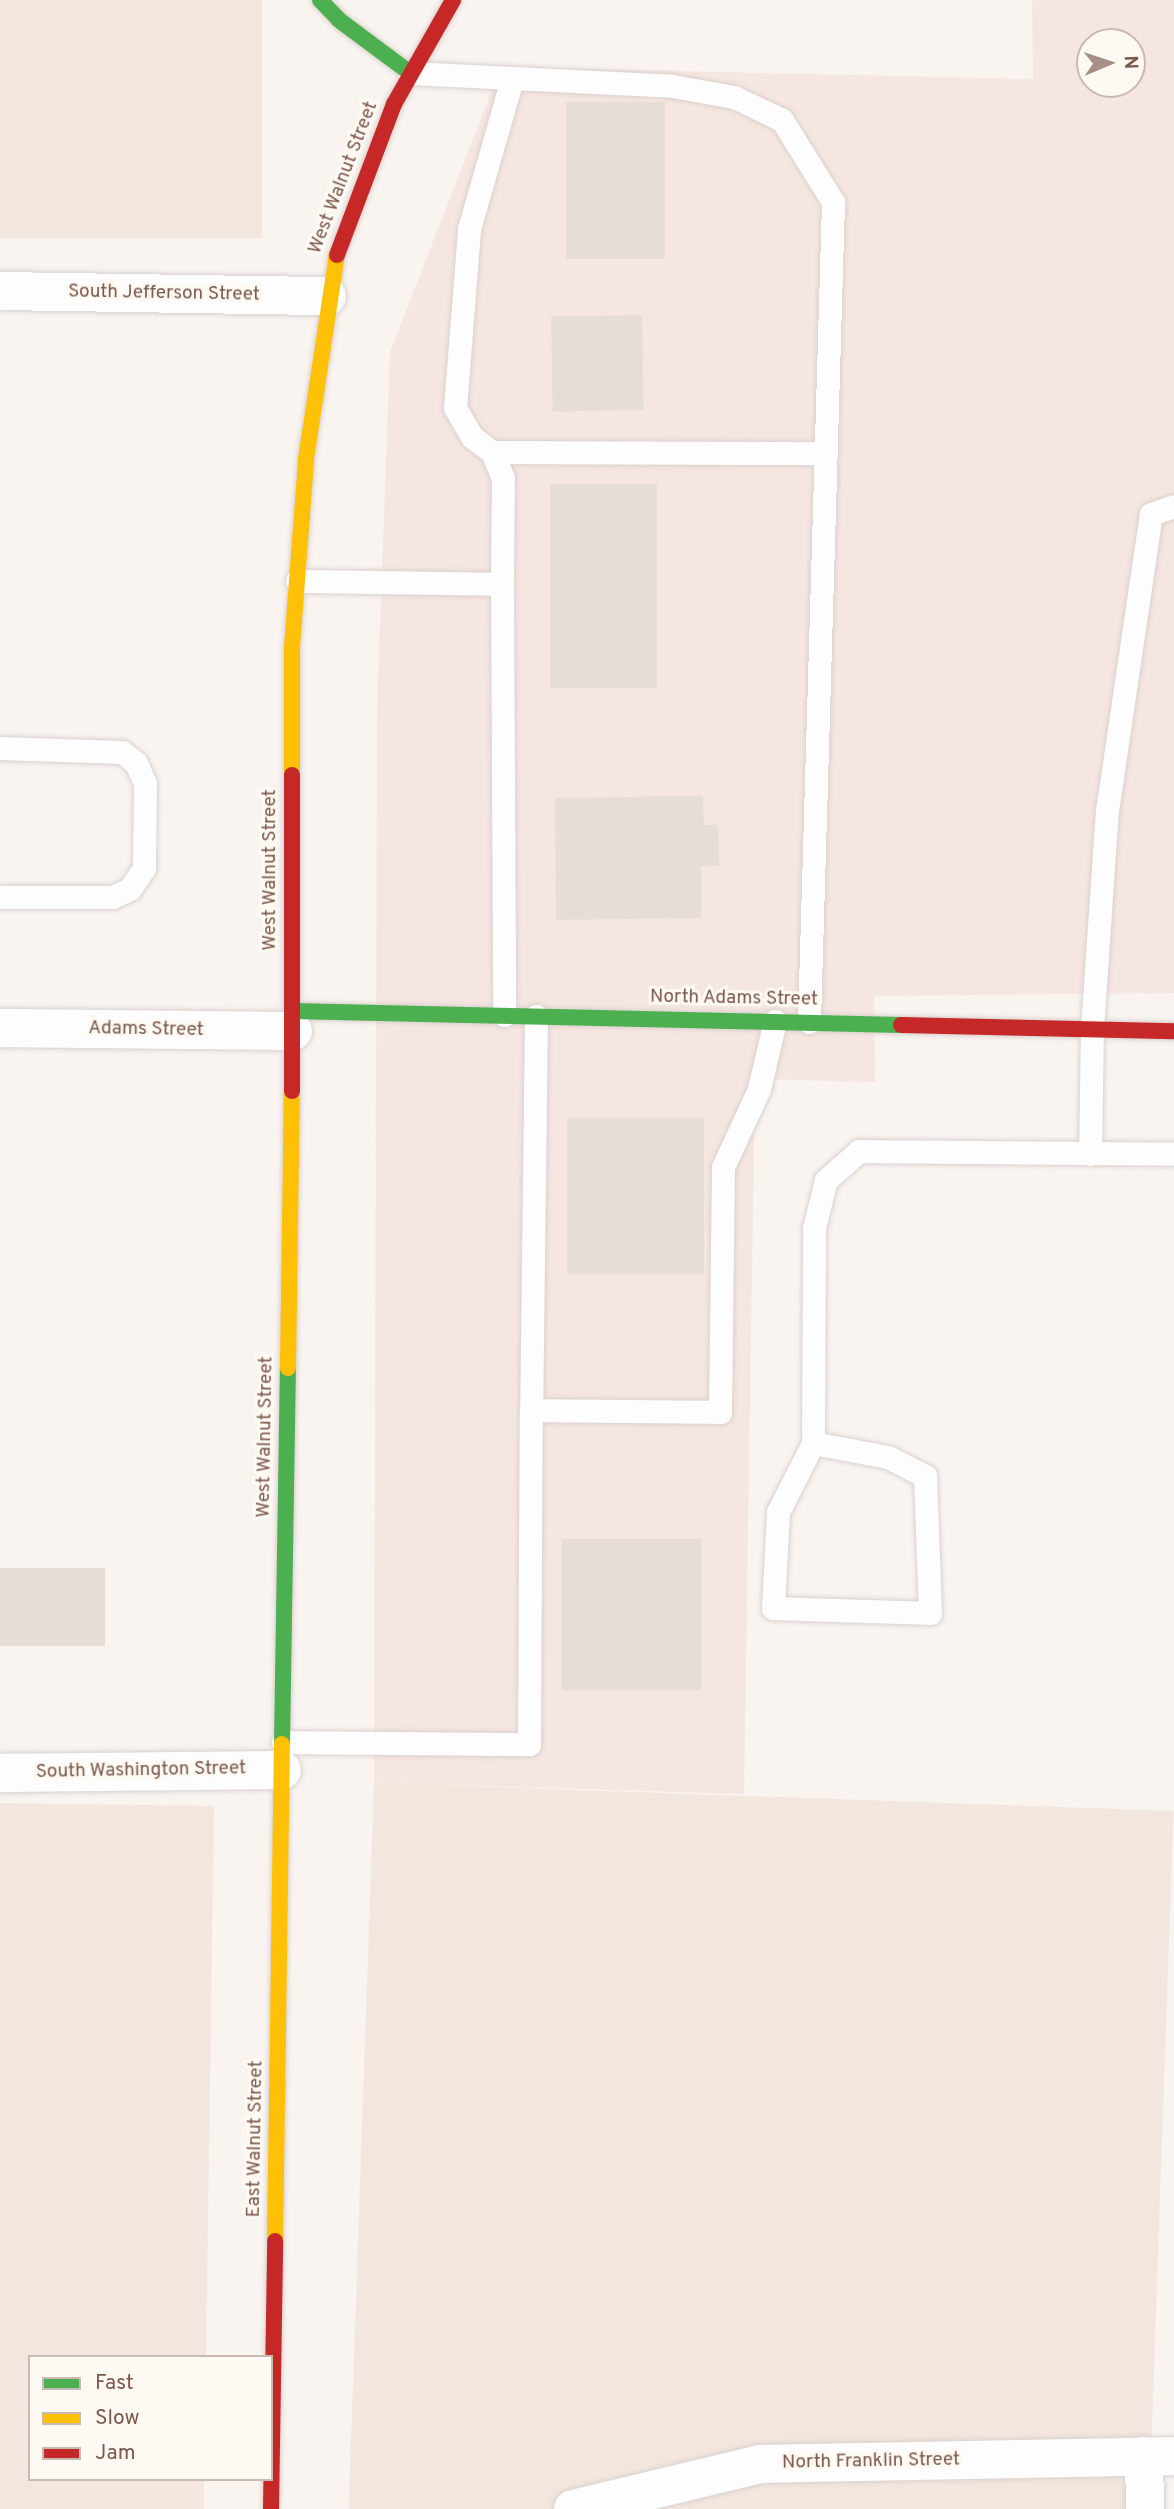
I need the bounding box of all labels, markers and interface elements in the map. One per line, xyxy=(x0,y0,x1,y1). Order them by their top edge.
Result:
north arrow xyxy=(1076,28,1146,98)
text: N xyxy=(1118,55,1142,70)
street label: West Walnut Street xyxy=(304,98,384,258)
street label: South Jefferson Street xyxy=(68,281,260,307)
street label: West Walnut Street xyxy=(260,789,282,951)
street label: North Adams Street xyxy=(649,986,819,1012)
street label: Adams Street xyxy=(88,1018,204,1042)
street label: West Walnut Street xyxy=(253,1356,279,1518)
street label: South Washington Street xyxy=(35,1758,247,1784)
street label: East Walnut Street xyxy=(243,2060,269,2218)
legend xyxy=(28,2355,273,2481)
text: Fast xyxy=(95,2370,134,2397)
text: Slow xyxy=(95,2405,140,2432)
text: Jam xyxy=(95,2440,136,2467)
street label: North Franklin Street xyxy=(782,2449,960,2475)

